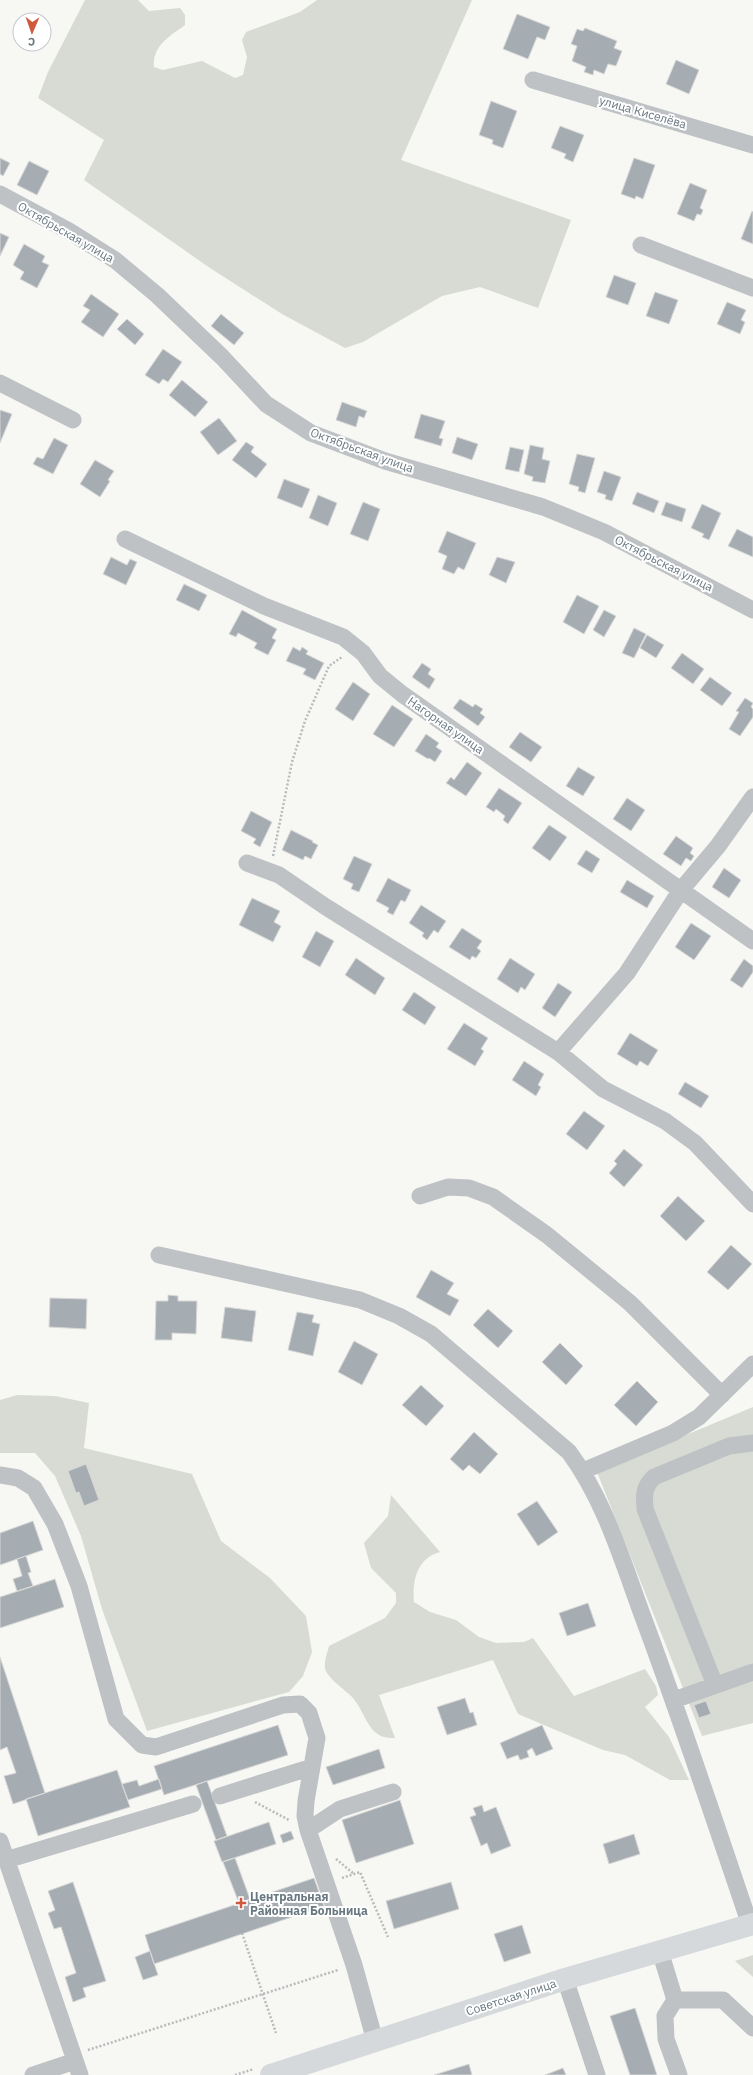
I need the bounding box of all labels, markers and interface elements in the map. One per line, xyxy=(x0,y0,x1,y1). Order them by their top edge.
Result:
north arrow xyxy=(12,12,52,52)
text: С xyxy=(28,35,35,49)
street label: улица Киселёва xyxy=(598,92,689,132)
street label: Октябрьская улица xyxy=(15,198,117,266)
street label: Октябрьская улица xyxy=(308,424,416,476)
street label: Октябрьская улица xyxy=(612,532,716,595)
street label: Нагорная улица xyxy=(405,693,487,757)
place label: Центральная Районная Больница xyxy=(250,1889,368,1918)
marker: Центральная Районная Больница xyxy=(235,1897,247,1909)
street label: Советская улица xyxy=(464,1975,559,2019)

